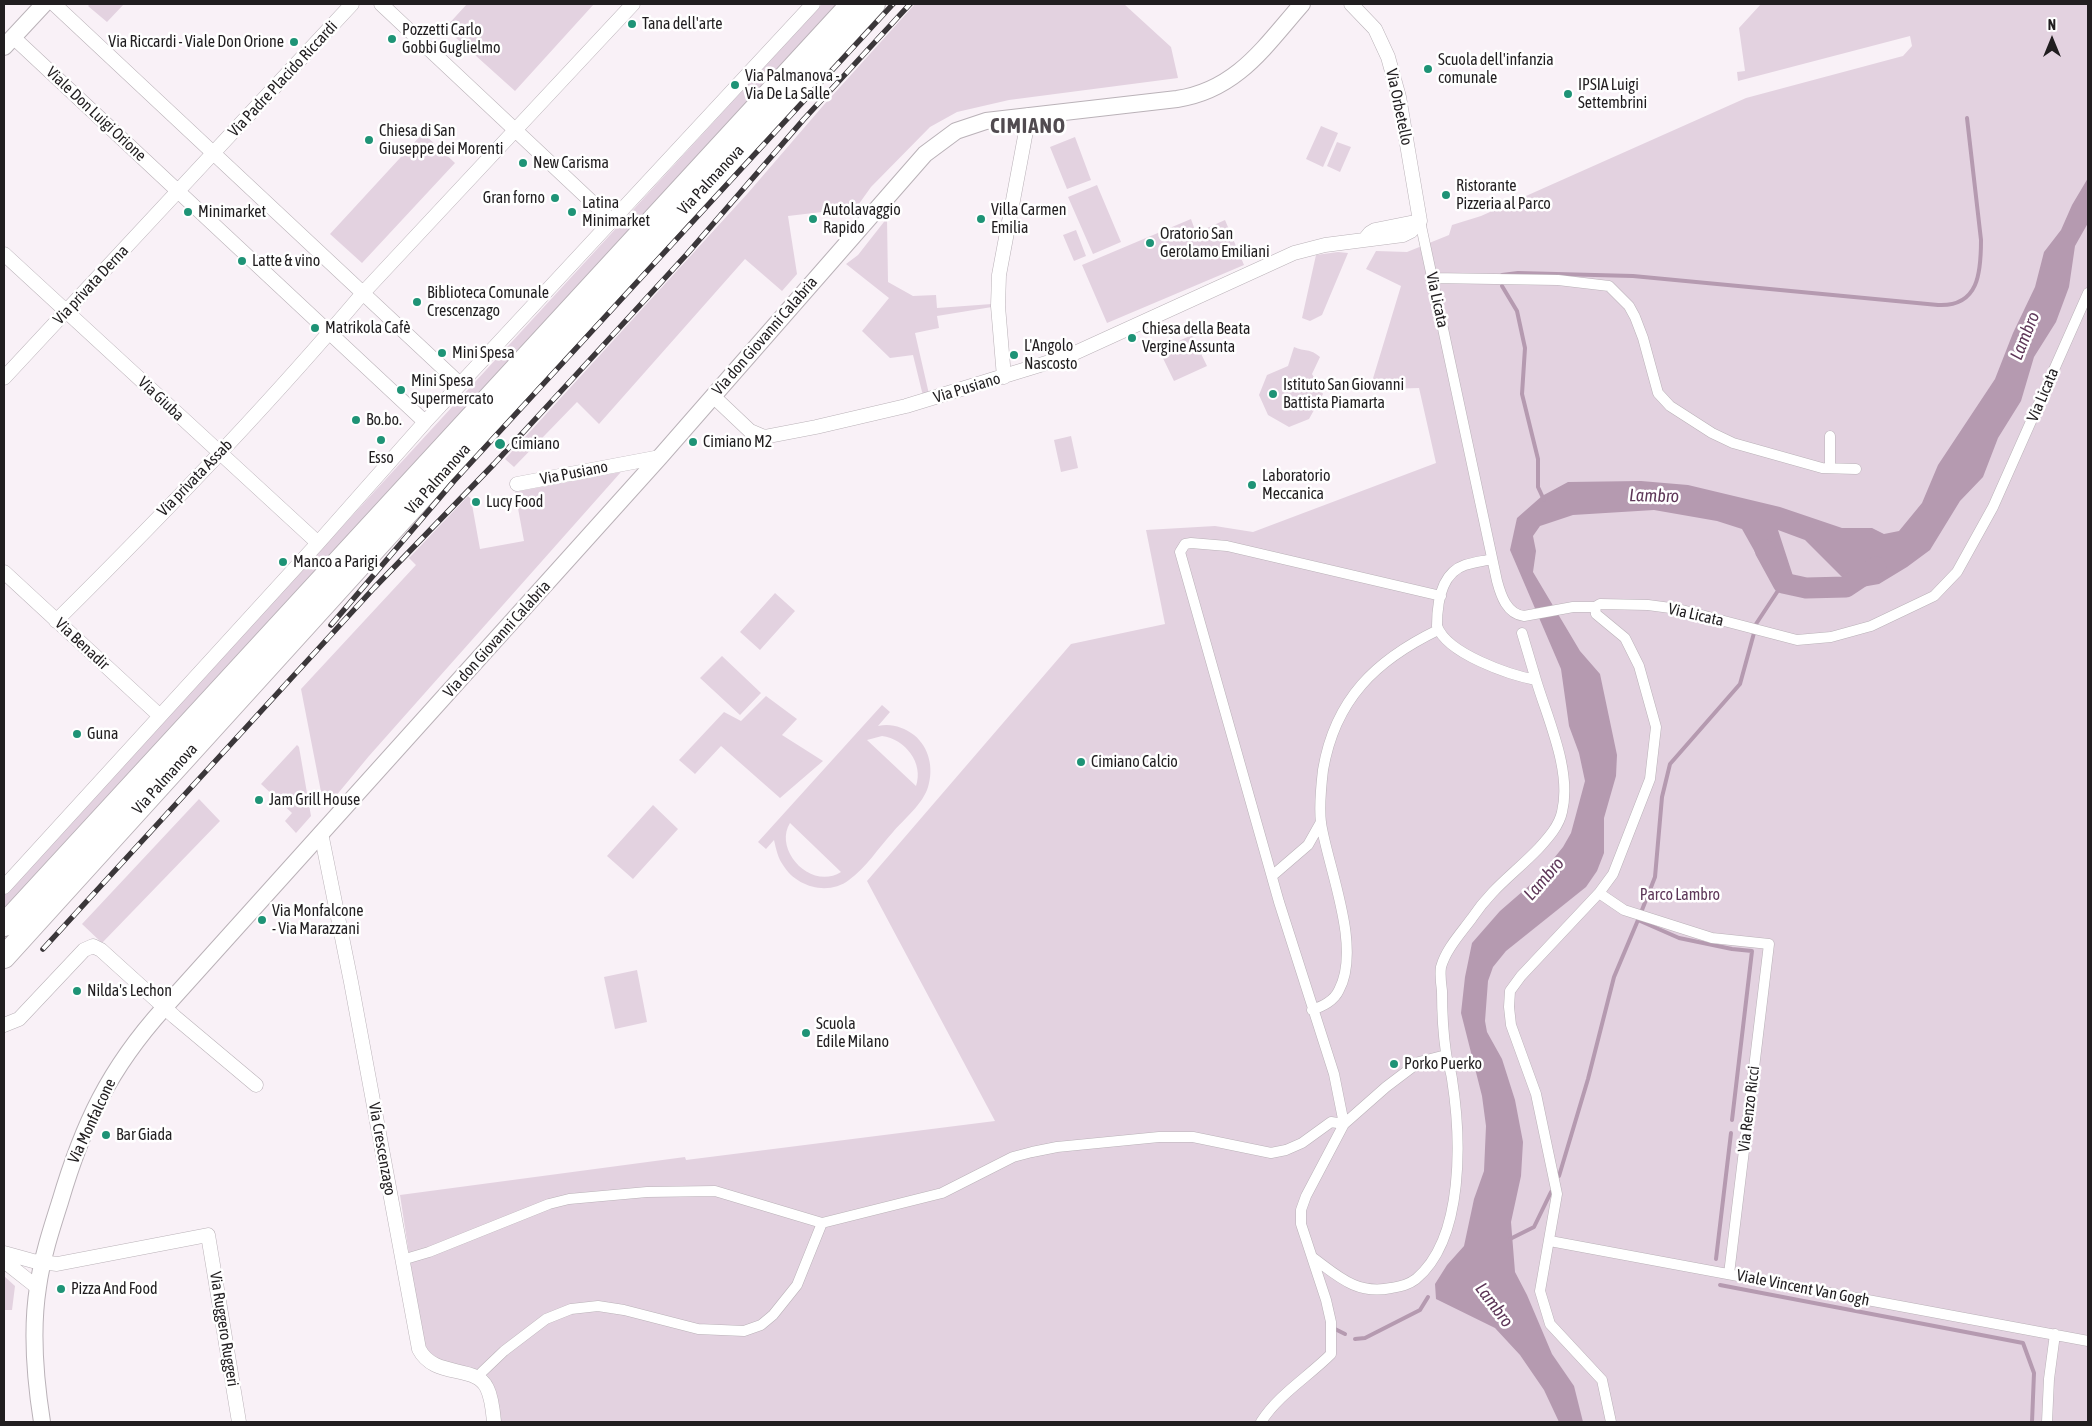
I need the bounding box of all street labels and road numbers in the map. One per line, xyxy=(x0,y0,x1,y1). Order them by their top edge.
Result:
street label: Via Padre Placido Riccardi xyxy=(224,17,342,141)
street label: Viale Don Luigi Orione xyxy=(42,63,150,165)
street label: Via Orbetello xyxy=(1382,67,1416,147)
street label: Via Palmanova xyxy=(674,141,748,219)
street label: Via privata Derna xyxy=(49,241,133,329)
street label: Via Licata xyxy=(1422,270,1452,330)
street label: Via don Giovanni Calabria xyxy=(708,273,822,399)
street label: Via Licata xyxy=(2023,365,2063,425)
street label: Via Pusiano xyxy=(931,369,1003,407)
street label: Via Giuba xyxy=(134,373,188,425)
street label: Via privata Assab xyxy=(154,436,236,520)
street label: Via Palmanova xyxy=(401,440,475,518)
street label: Via Pusiano xyxy=(538,457,610,489)
street label: Via don Giovanni Calabria xyxy=(439,577,555,701)
street label: Via Licata xyxy=(1666,599,1726,631)
street label: Via Benadir xyxy=(51,614,113,674)
street label: Via Palmanova xyxy=(128,740,202,818)
street label: Via Renzo Ricci xyxy=(1734,1065,1764,1153)
street label: Via Monfalcone xyxy=(64,1075,120,1167)
street label: Via Crescenzago xyxy=(364,1101,400,1197)
street label: Viale Vincent Van Gogh xyxy=(1735,1266,1871,1310)
street label: Via Ruggero Ruggeri xyxy=(205,1270,243,1388)

